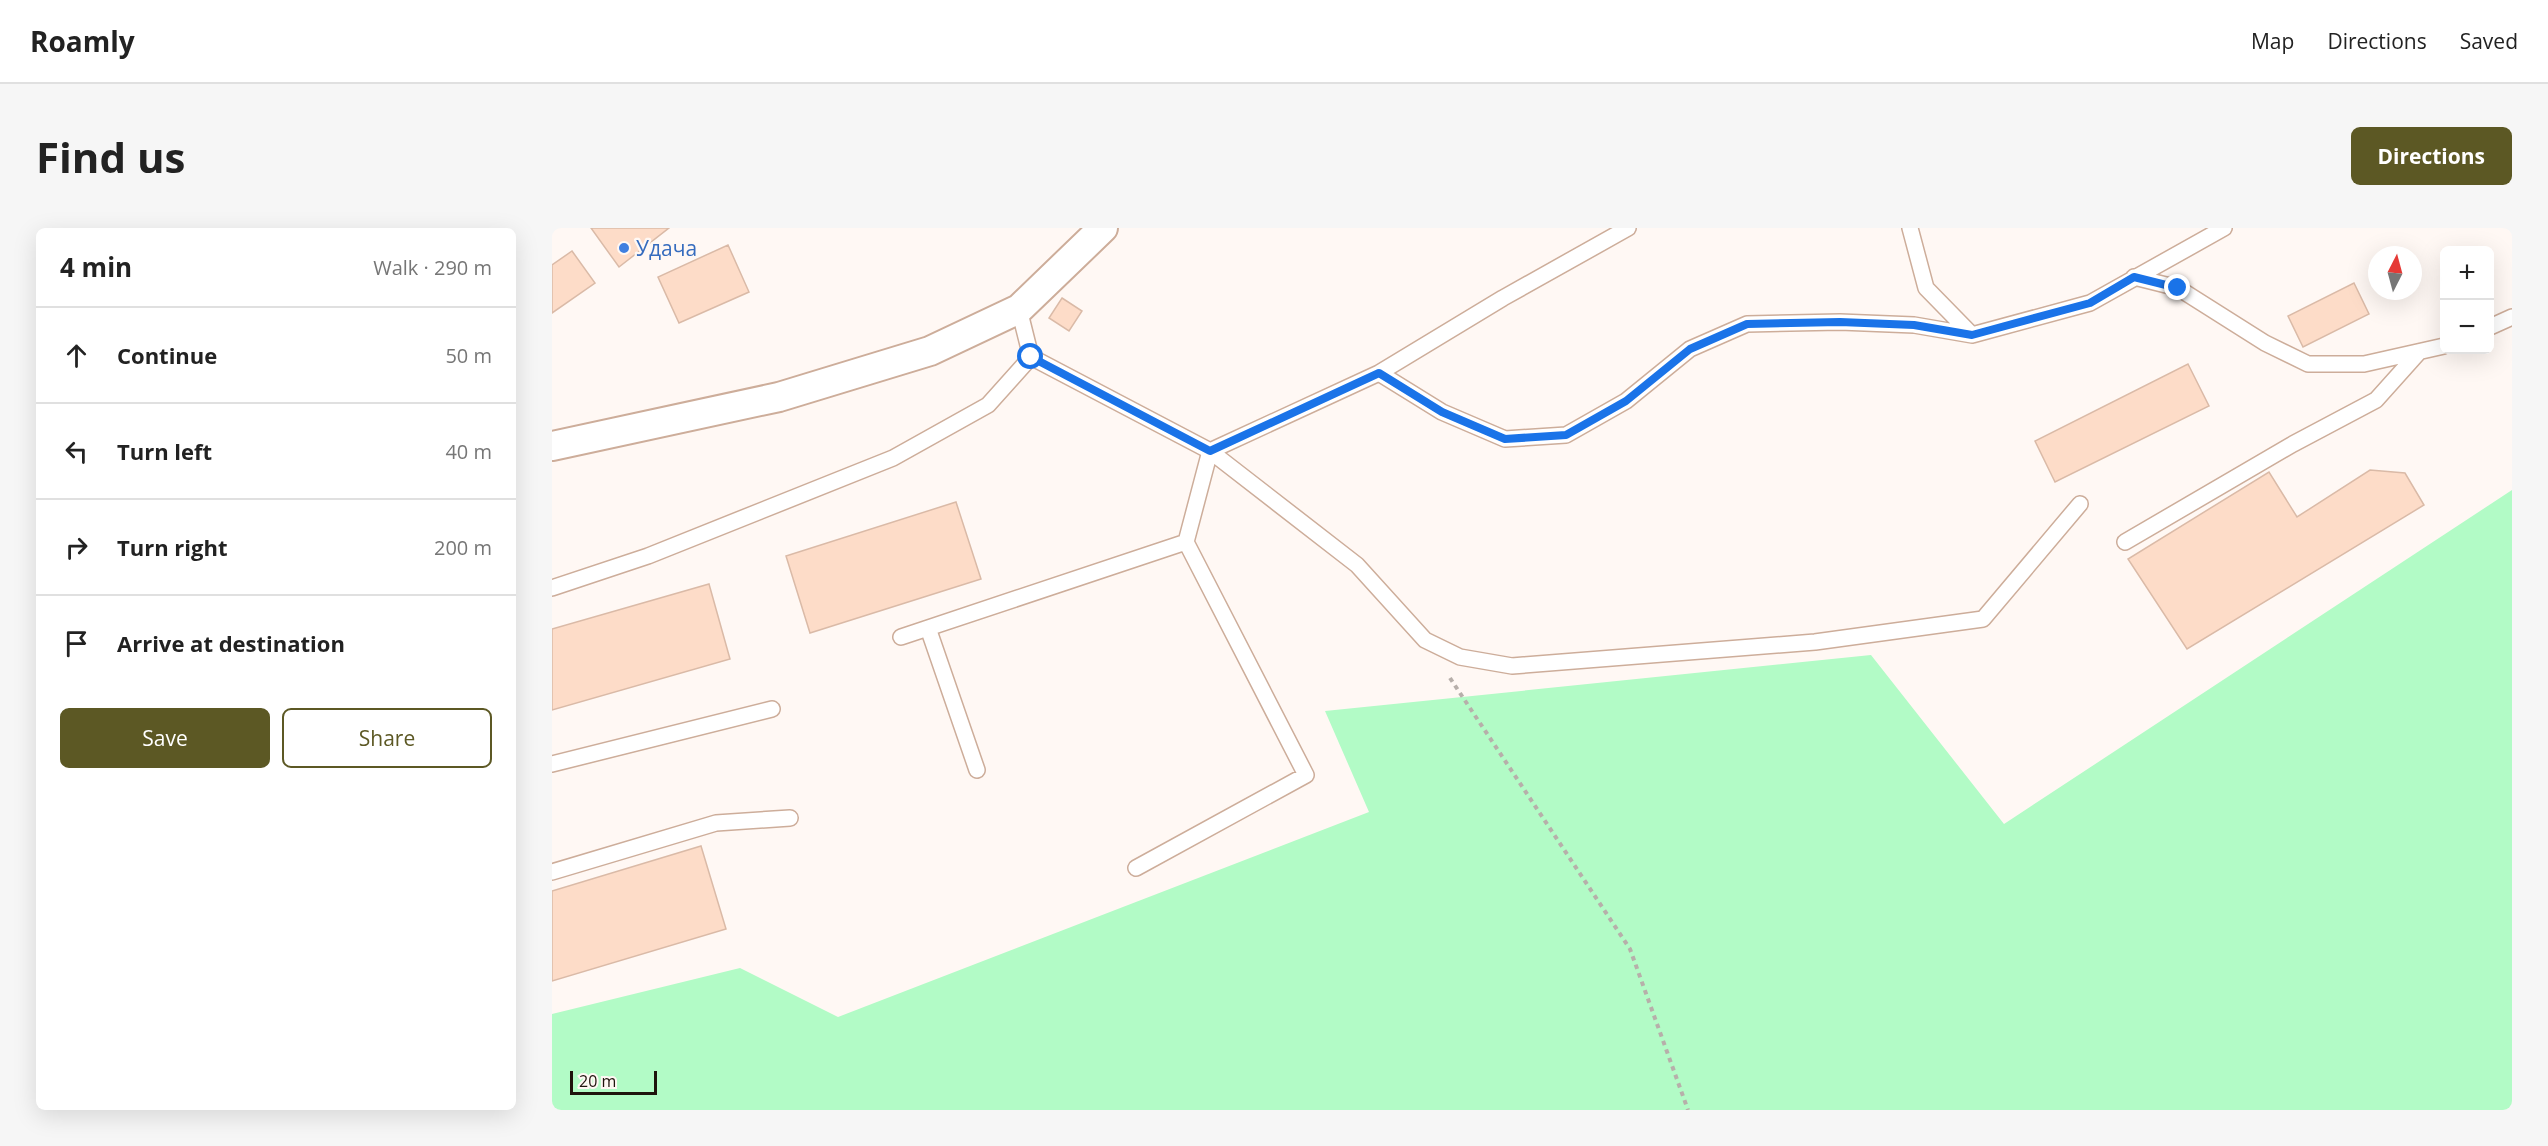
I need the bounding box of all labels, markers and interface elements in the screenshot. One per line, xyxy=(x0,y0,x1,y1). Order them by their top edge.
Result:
text: Roamly xyxy=(30,22,135,60)
text: Map xyxy=(2251,27,2294,55)
text: Directions xyxy=(2327,27,2427,55)
text: Saved xyxy=(2460,27,2518,55)
button: Directions xyxy=(2351,127,2512,185)
text: Find us xyxy=(36,128,185,185)
place label: Удача xyxy=(636,234,697,262)
marker: Удача xyxy=(617,241,631,255)
north arrow xyxy=(2368,246,2422,300)
map controls xyxy=(2440,246,2494,354)
button: + xyxy=(2440,246,2494,300)
text: 4 min xyxy=(60,249,132,285)
text: Walk · 290 m xyxy=(373,254,492,281)
route end xyxy=(2164,274,2190,300)
button: − xyxy=(2440,300,2494,354)
icon: ahead xyxy=(60,339,93,372)
text: Continue xyxy=(117,340,217,370)
text: 50 m xyxy=(445,342,492,369)
route start xyxy=(1017,343,1043,369)
icon: left xyxy=(60,435,93,468)
text: Turn left xyxy=(117,436,212,466)
text: 40 m xyxy=(445,438,492,465)
icon: right xyxy=(60,531,93,564)
text: Turn right xyxy=(117,532,228,562)
text: 200 m xyxy=(434,534,492,561)
icon: arrive xyxy=(60,627,93,660)
text: Arrive at destination xyxy=(117,628,345,658)
button: Save xyxy=(60,708,270,768)
button: Share xyxy=(282,708,492,768)
scale bar xyxy=(570,1068,657,1096)
text: 20 m xyxy=(579,1070,616,1092)

